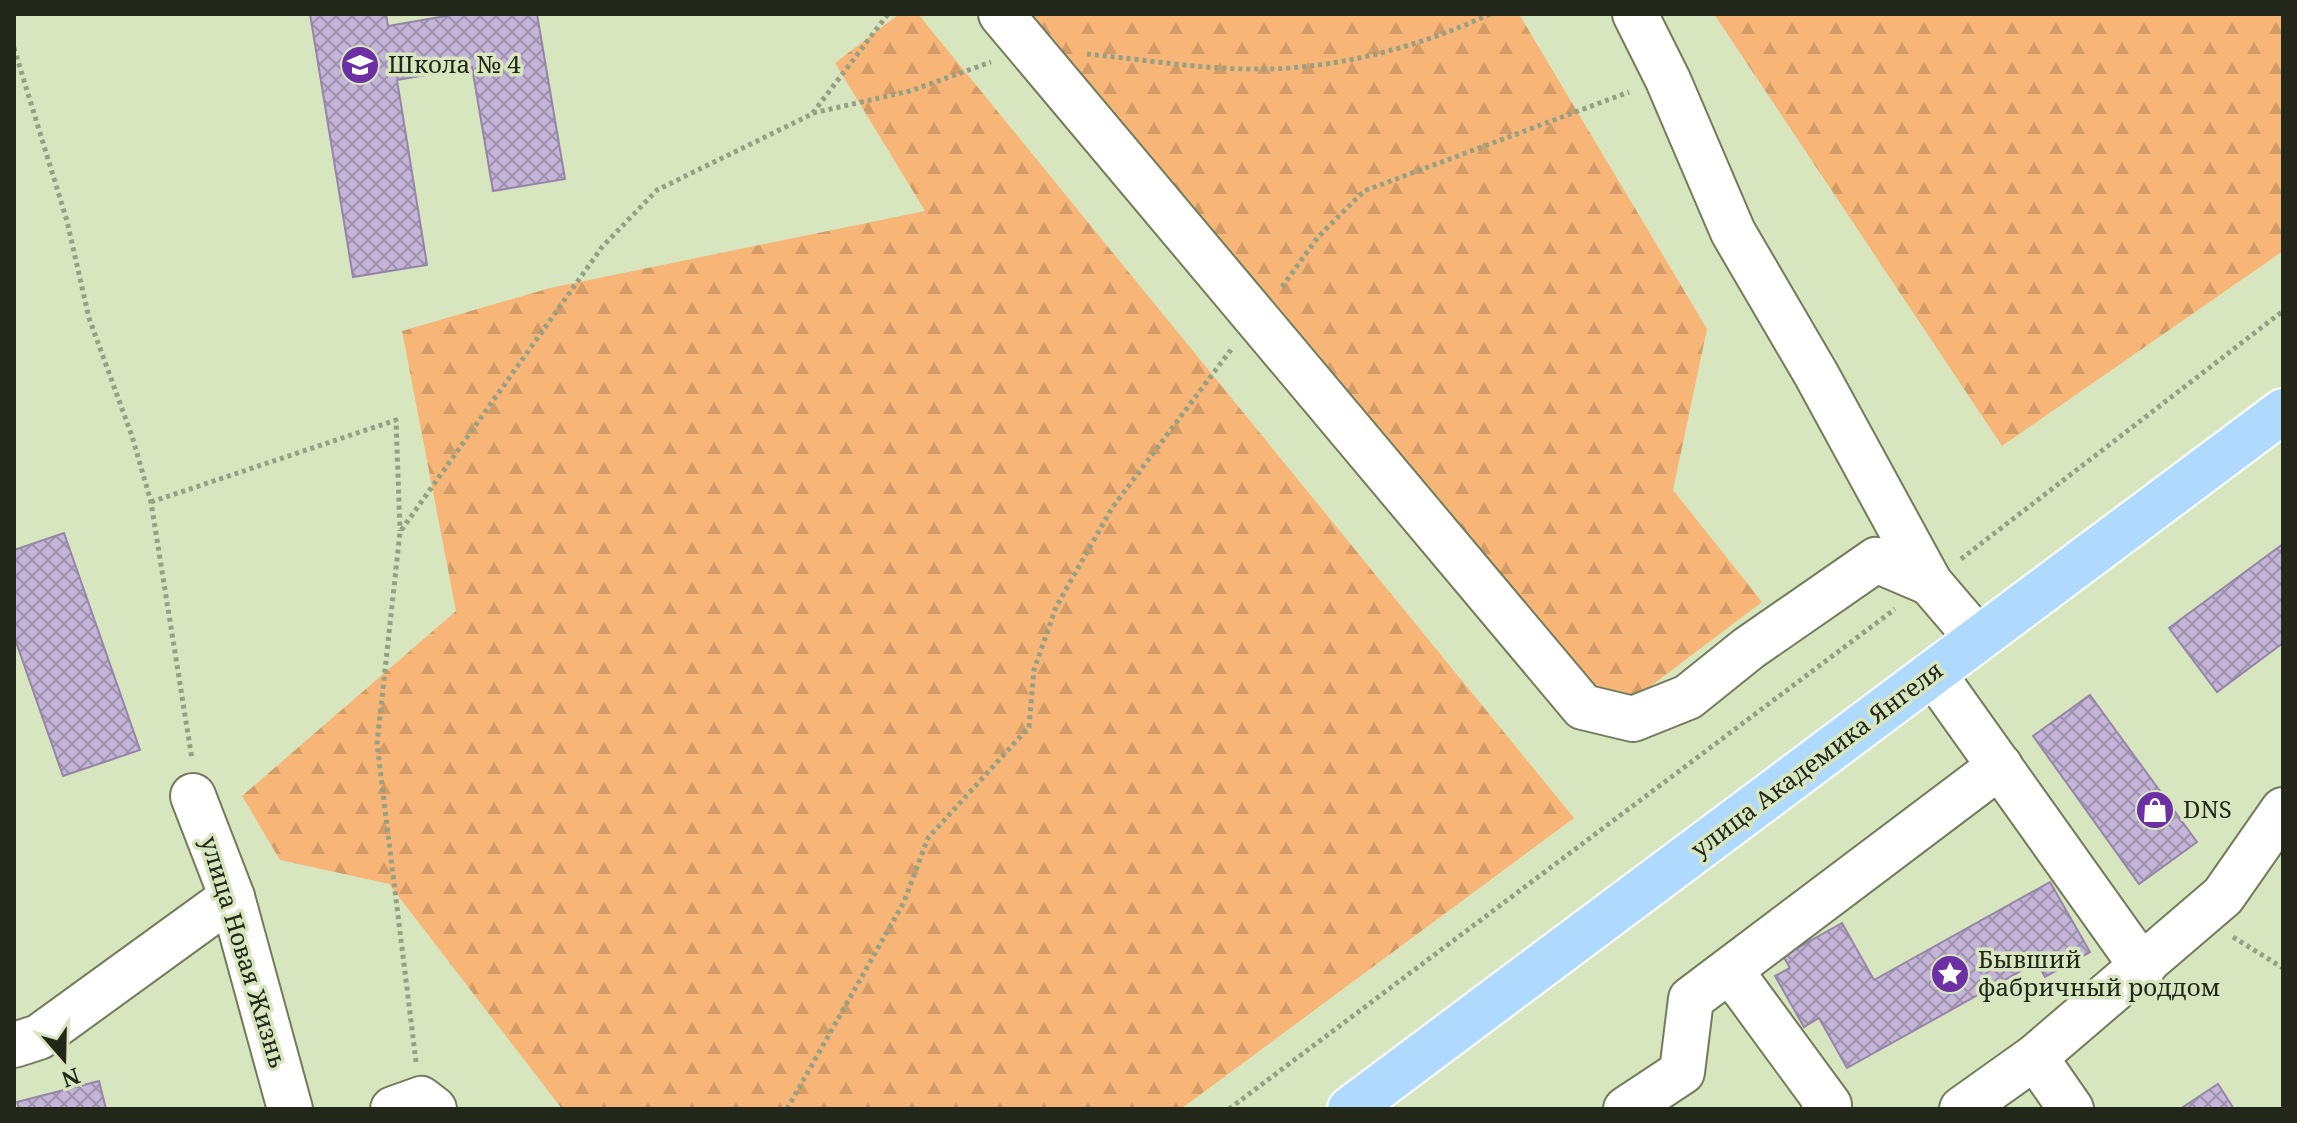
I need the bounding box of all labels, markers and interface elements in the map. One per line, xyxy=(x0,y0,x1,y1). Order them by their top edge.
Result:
school or university icon: Школа № 4 xyxy=(339,44,381,86)
place label: Школа № 4 xyxy=(388,47,521,80)
street label: улица Академика Янгеля xyxy=(1683,653,1949,864)
shop icon: DNS xyxy=(2134,789,2176,831)
place label: DNS xyxy=(2183,792,2232,825)
street label: улица Новая Жизнь xyxy=(194,832,295,1071)
place label: Бывший фабричный роддом xyxy=(1978,942,2220,1003)
place icon: Бывший фабричный роддом xyxy=(1929,953,1971,995)
north arrow xyxy=(24,1019,104,1099)
text: N xyxy=(58,1062,84,1096)

